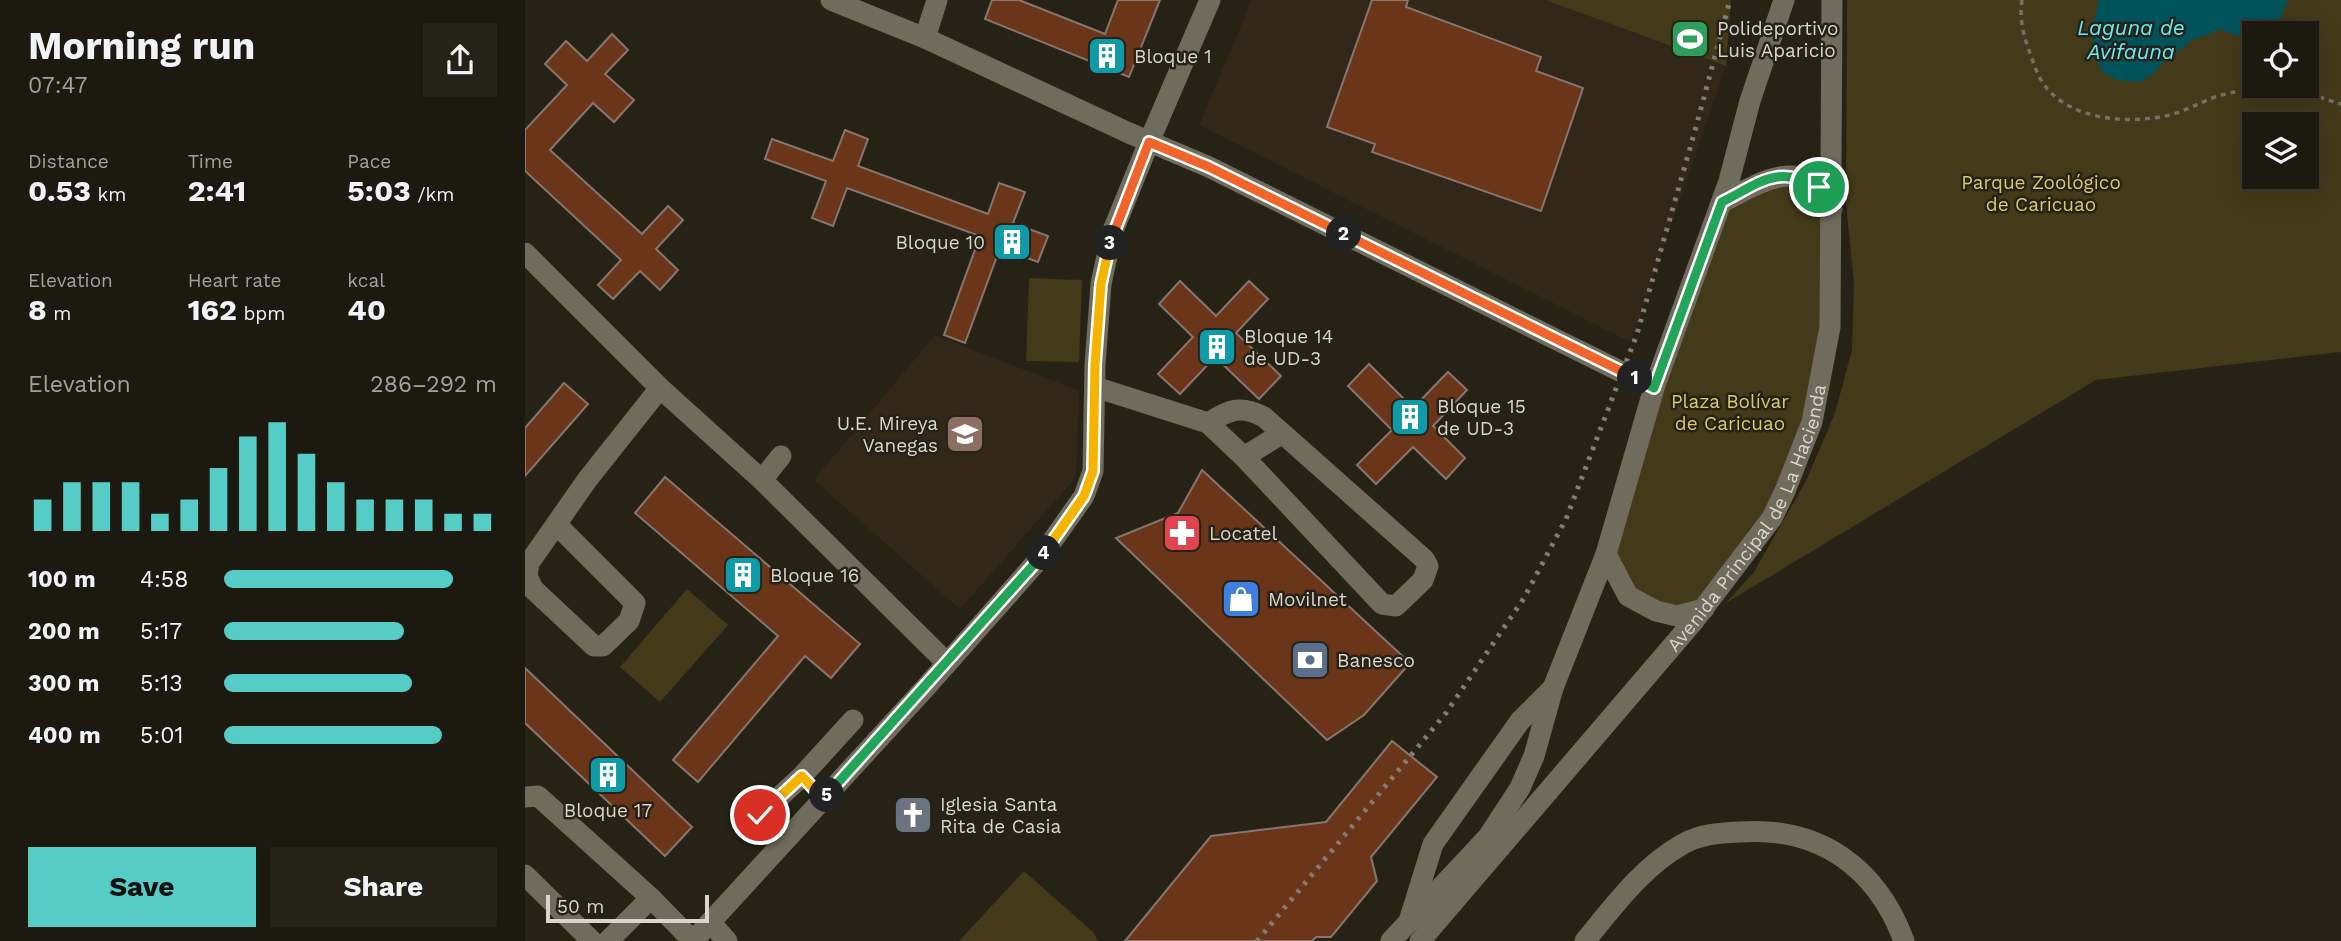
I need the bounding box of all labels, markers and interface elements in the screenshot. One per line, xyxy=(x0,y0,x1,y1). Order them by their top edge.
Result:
water label: Laguna de Avifauna xyxy=(2077,15,2185,64)
place label: Polideportivo Luis Aparicio xyxy=(1717,17,1838,62)
sports icon: Polideportivo Luis Aparicio xyxy=(1669,18,1711,60)
map controls xyxy=(2242,21,2319,189)
button: locate xyxy=(2242,21,2319,98)
button: share xyxy=(423,23,497,97)
text: Morning run xyxy=(28,24,255,68)
building icon: Bloque 1 xyxy=(1086,35,1128,77)
place label: Bloque 1 xyxy=(1134,45,1212,68)
text: 07:47 xyxy=(28,72,87,99)
button: layers xyxy=(2242,112,2319,189)
text: Distance xyxy=(28,150,109,173)
text: Time xyxy=(188,150,233,173)
text: Pace xyxy=(347,150,391,173)
pin xyxy=(1789,157,1849,217)
icon: arrive xyxy=(1800,168,1838,206)
park label: Parque Zoológico de Caricuao xyxy=(1961,171,2121,216)
text: 0.53 xyxy=(28,173,91,208)
text: 2:41 xyxy=(188,173,246,208)
text: 5:03 xyxy=(347,173,411,208)
text: km xyxy=(91,183,126,206)
text: /km xyxy=(411,183,454,206)
pin: 2 xyxy=(1327,216,1361,252)
building icon: Bloque 10 xyxy=(991,221,1033,263)
text: 2 xyxy=(1338,222,1349,245)
pin: 3 xyxy=(1093,226,1127,260)
place label: Bloque 10 xyxy=(895,231,985,254)
text: 3 xyxy=(1104,231,1115,254)
text: Elevation xyxy=(28,269,113,292)
text: Heart rate xyxy=(188,269,282,292)
text: kcal xyxy=(347,269,385,292)
text: 8 xyxy=(28,292,47,327)
text: 162 xyxy=(188,292,237,327)
text: 40 xyxy=(347,292,386,327)
text: m xyxy=(47,302,71,325)
text: bpm xyxy=(237,302,285,325)
place label: Bloque 14 de UD-3 xyxy=(1244,325,1333,370)
building icon: Bloque 14 de UD-3 xyxy=(1196,326,1238,368)
pin: 1 xyxy=(1617,360,1653,396)
text: 1 xyxy=(1630,366,1639,389)
text: Elevation xyxy=(28,371,131,398)
text: 286–292 m xyxy=(370,371,497,398)
street label: Avenida Principal de La Hacienda xyxy=(1662,382,1830,656)
park label: Plaza Bolívar de Caricuao xyxy=(1671,390,1789,435)
place label: Bloque 15 de UD-3 xyxy=(1437,395,1526,440)
building icon: Bloque 15 de UD-3 xyxy=(1389,396,1431,438)
place label: U.E. Mireya Vanegas xyxy=(837,412,938,457)
school or university icon: U.E. Mireya Vanegas xyxy=(944,413,986,455)
pharmacy icon: Locatel xyxy=(1161,512,1203,554)
place label: Locatel xyxy=(1209,522,1277,545)
pin: 4 xyxy=(1027,536,1061,570)
text: 4 xyxy=(1037,541,1050,564)
building icon: Bloque 16 xyxy=(722,554,764,596)
place label: Bloque 16 xyxy=(770,564,859,587)
text: 100 m xyxy=(28,566,96,593)
text: 4:58 xyxy=(140,566,188,593)
shop icon: Movilnet xyxy=(1220,578,1262,620)
place label: Movilnet xyxy=(1268,588,1347,611)
text: 200 m xyxy=(28,618,100,645)
text: 5:17 xyxy=(140,618,182,645)
bank icon: Banesco xyxy=(1289,639,1331,681)
place label: Banesco xyxy=(1337,649,1415,672)
text: 300 m xyxy=(28,670,99,697)
text: 5:13 xyxy=(140,670,183,697)
text: 400 m xyxy=(28,722,101,749)
text: 5:01 xyxy=(140,722,183,749)
building icon: Bloque 17 xyxy=(587,754,629,796)
pin: 5 xyxy=(809,778,845,812)
text: 5 xyxy=(821,783,832,806)
pin xyxy=(730,785,790,845)
place label: Iglesia Santa Rita de Casia xyxy=(940,793,1062,838)
church icon: Iglesia Santa Rita de Casia xyxy=(892,794,934,836)
icon: check xyxy=(741,796,779,834)
place label: Bloque 17 xyxy=(564,799,652,822)
button: Save xyxy=(28,847,256,927)
button: Share xyxy=(270,847,497,927)
scale bar xyxy=(546,892,709,924)
text: 50 m xyxy=(557,895,604,918)

